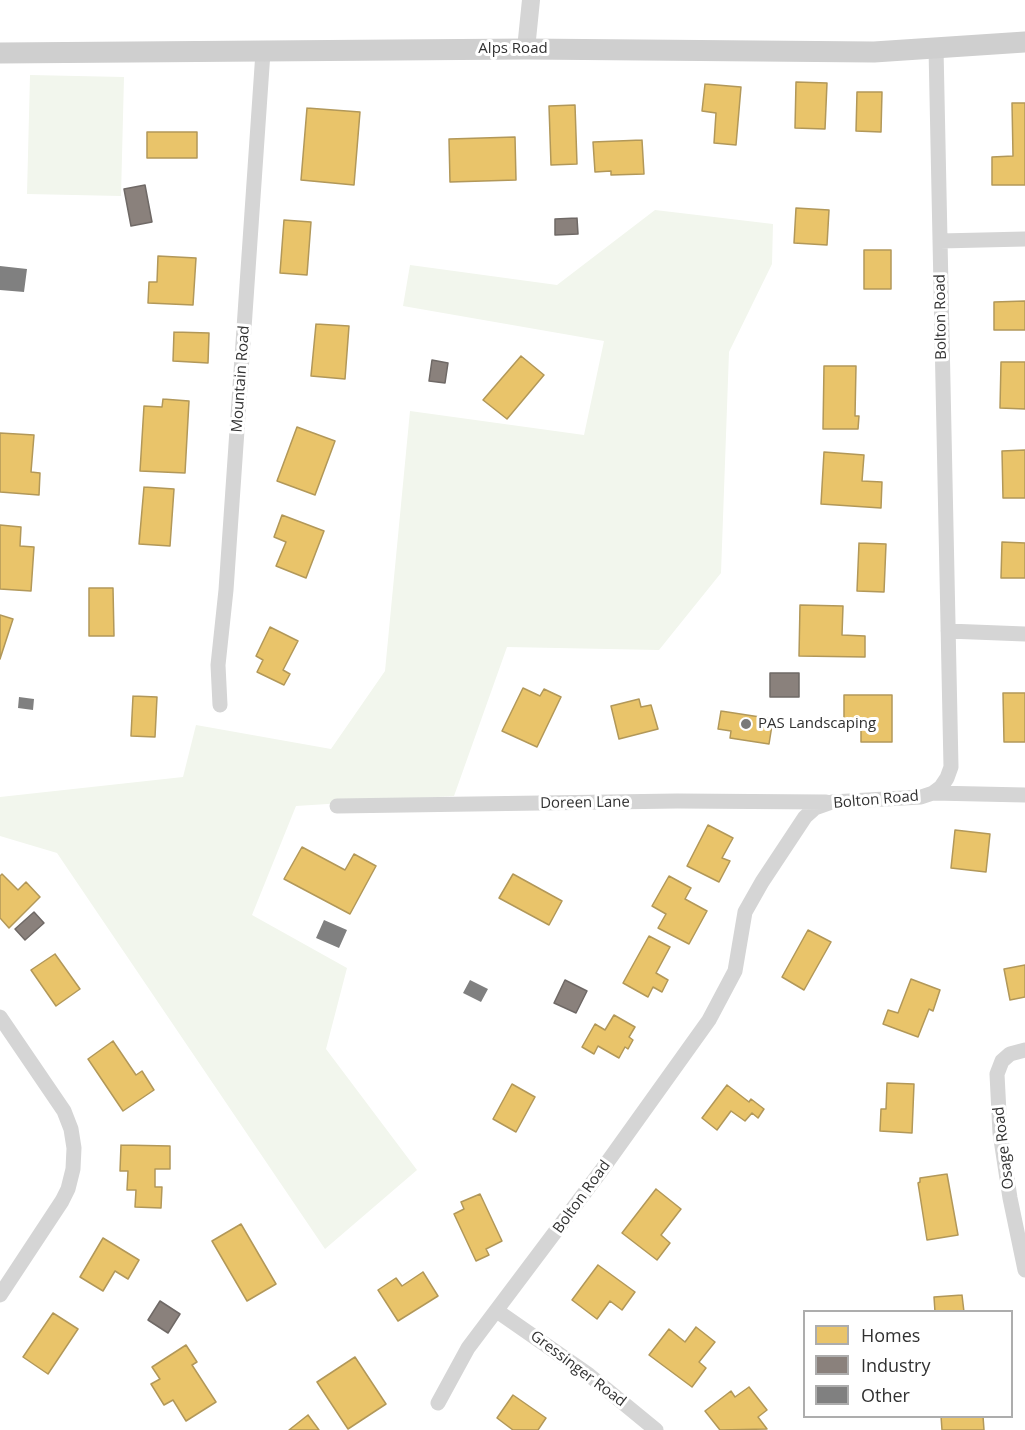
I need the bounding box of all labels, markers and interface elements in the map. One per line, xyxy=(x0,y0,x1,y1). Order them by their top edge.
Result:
street label: Alps Road xyxy=(478,40,548,58)
street label: Bolton Road xyxy=(931,274,951,360)
street label: Mountain Road xyxy=(228,325,254,433)
place label: PAS Landscaping xyxy=(758,715,876,733)
marker: PAS Landscaping xyxy=(739,717,753,731)
street label: Bolton Road xyxy=(832,787,920,813)
street label: Doreen Lane xyxy=(540,793,630,813)
street label: Osage Road xyxy=(990,1106,1018,1190)
street label: Bolton Road xyxy=(550,1157,614,1237)
legend xyxy=(803,1310,1013,1418)
text: Homes xyxy=(861,1323,920,1347)
street label: Gressinger Road xyxy=(527,1327,629,1411)
text: Industry xyxy=(861,1353,931,1377)
text: Other xyxy=(861,1383,910,1407)

